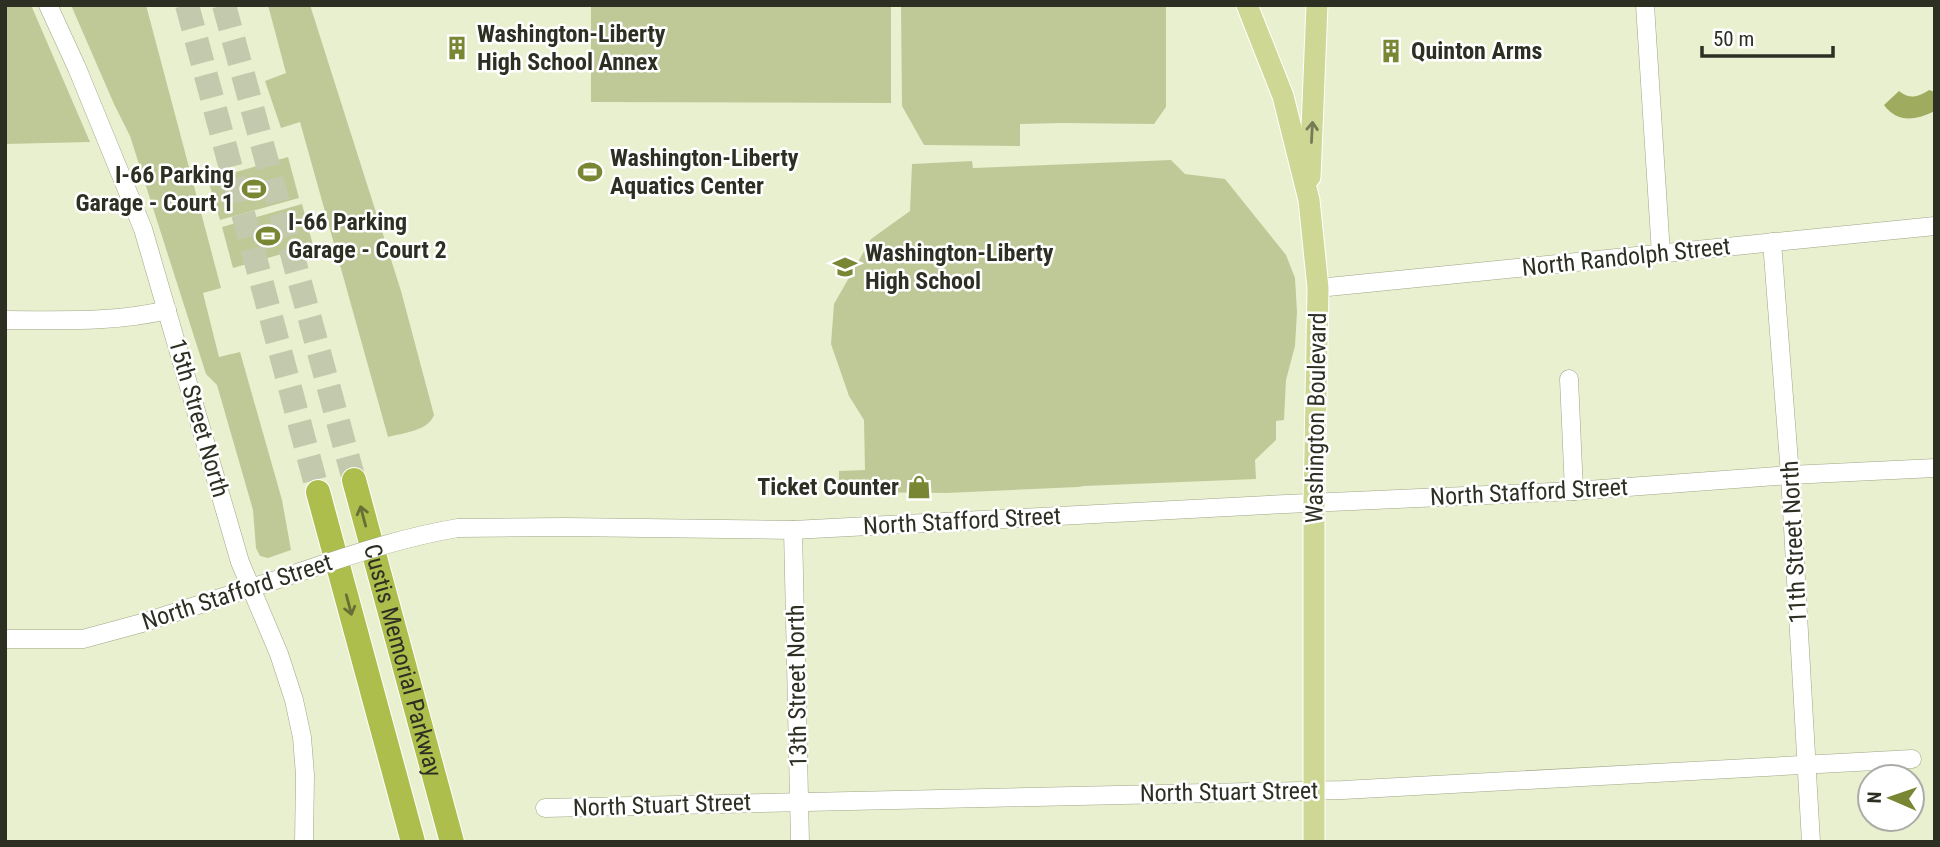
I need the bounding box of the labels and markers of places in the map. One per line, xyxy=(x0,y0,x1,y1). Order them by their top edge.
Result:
place label: Washington-Liberty High School Annex xyxy=(477,20,666,76)
building icon: Washington-Liberty High School Annex xyxy=(443,34,471,62)
building icon: Quinton Arms xyxy=(1377,37,1405,65)
place label: Quinton Arms xyxy=(1411,37,1543,65)
place label: Washington-Liberty Aquatics Center xyxy=(610,144,799,200)
sports icon: Washington-Liberty Aquatics Center xyxy=(576,158,604,186)
place label: I-66 Parking Garage - Court 1 xyxy=(75,161,234,217)
sports icon: I-66 Parking Garage - Court 1 xyxy=(240,175,268,203)
place label: I-66 Parking Garage - Court 2 xyxy=(288,208,447,264)
sports icon: I-66 Parking Garage - Court 2 xyxy=(254,222,282,250)
place label: Washington-Liberty High School xyxy=(865,239,1054,295)
school or university icon: Washington-Liberty High School xyxy=(831,253,859,281)
place label: Ticket Counter xyxy=(757,473,899,501)
shop icon: Ticket Counter xyxy=(905,473,933,501)

